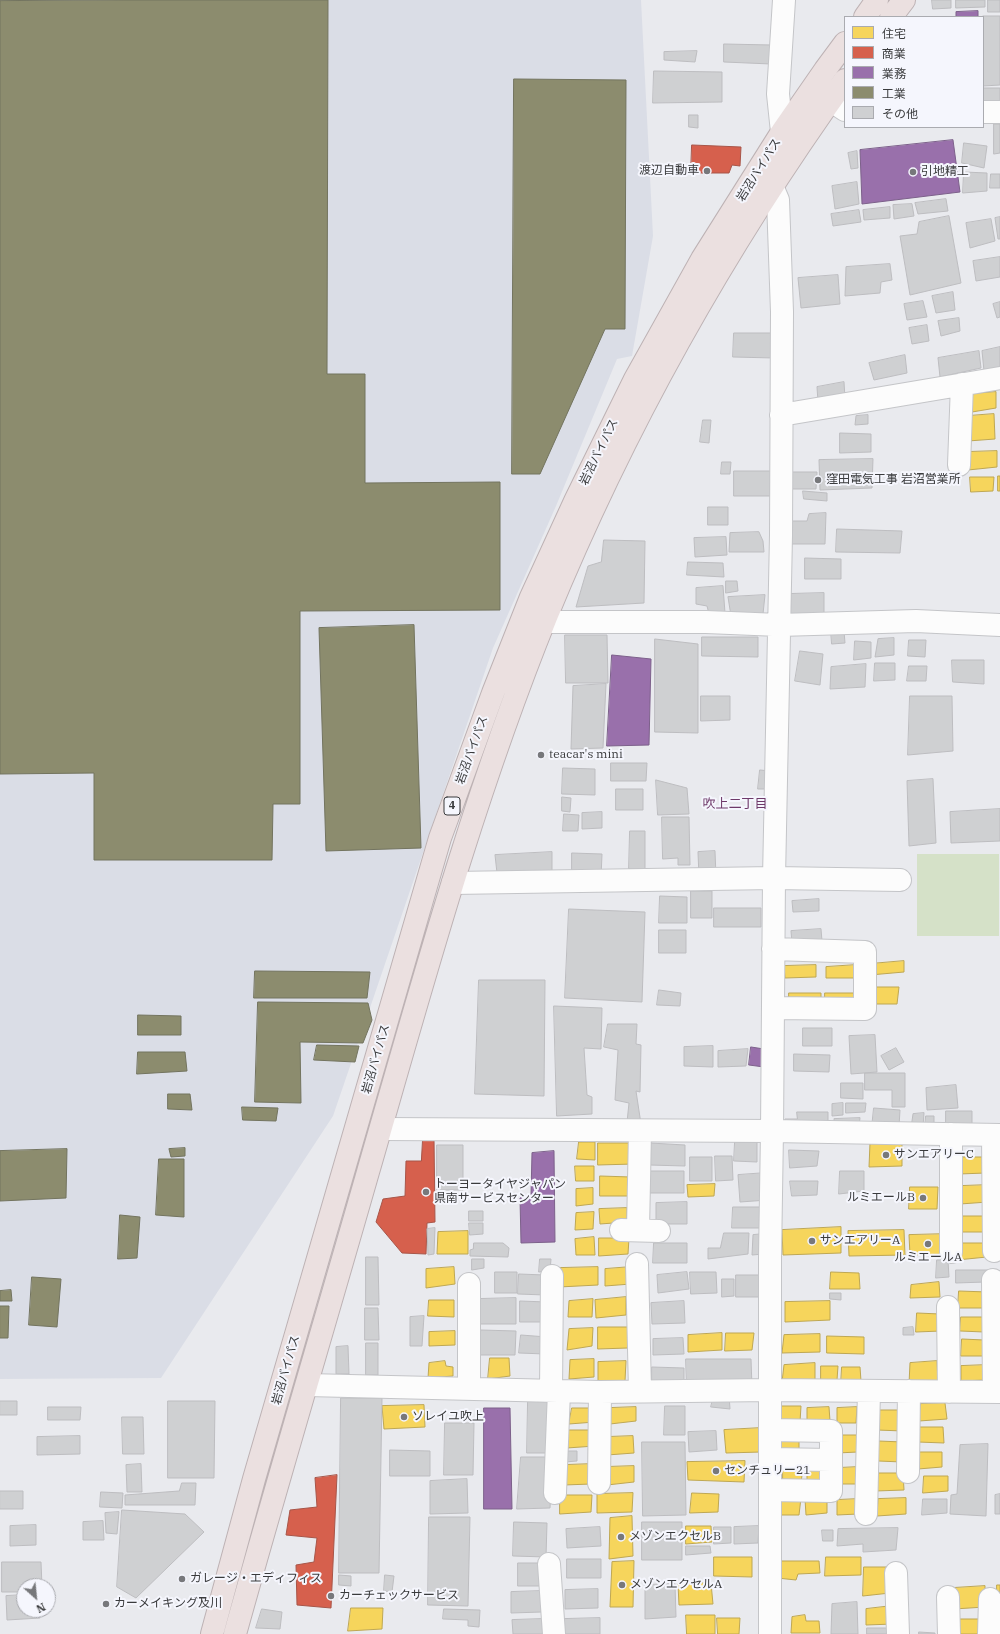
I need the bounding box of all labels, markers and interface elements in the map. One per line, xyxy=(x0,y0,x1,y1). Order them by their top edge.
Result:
legend xyxy=(844,16,984,128)
text: 住宅 xyxy=(882,26,906,41)
text: 商業 xyxy=(882,46,906,61)
text: 業務 xyxy=(882,66,906,81)
text: 工業 xyxy=(882,86,906,101)
text: その他 xyxy=(882,106,918,121)
street label: 岩沼バイパス xyxy=(734,136,784,204)
place label: 渡辺自動車 xyxy=(639,164,699,178)
place label: 引地精工 xyxy=(921,165,969,179)
marker: 渡辺自動車 xyxy=(702,166,712,176)
marker: 引地精工 xyxy=(908,167,918,177)
street label: 岩沼バイパス xyxy=(577,416,621,488)
place label: 窪田電気工事 岩沼営業所 xyxy=(826,473,961,487)
marker: 窪田電気工事 岩沼営業所 xyxy=(813,475,823,485)
street label: 岩沼バイパス xyxy=(453,714,491,786)
place label: teacar's mini xyxy=(549,748,623,762)
marker: teacar's mini xyxy=(536,750,546,760)
district label: 吹上二丁目 xyxy=(703,796,767,812)
road number: 4 xyxy=(444,797,460,815)
street label: 岩沼バイパス xyxy=(359,1022,393,1096)
place label: サンエアリーC xyxy=(894,1148,974,1162)
marker: サンエアリーC xyxy=(881,1150,891,1160)
place label: トーヨータイヤジャパン 県南サービスセンター xyxy=(434,1178,566,1206)
marker: トーヨータイヤジャパン 県南サービスセンター xyxy=(421,1187,431,1197)
place label: ルミエールB xyxy=(847,1191,915,1205)
marker: ルミエールB xyxy=(918,1193,928,1203)
place label: サンエアリーA xyxy=(820,1234,900,1248)
marker: サンエアリーA xyxy=(807,1236,817,1246)
marker: ルミエールA xyxy=(923,1239,933,1249)
place label: ルミエールA xyxy=(894,1251,962,1265)
street label: 岩沼バイパス xyxy=(269,1333,303,1407)
place label: ソレイユ吹上 xyxy=(412,1410,484,1424)
marker: ソレイユ吹上 xyxy=(399,1412,409,1422)
place label: センチュリー21 xyxy=(724,1464,810,1478)
marker: センチュリー21 xyxy=(711,1466,721,1476)
place label: メゾンエクセルB xyxy=(629,1530,721,1544)
marker: メゾンエクセルB xyxy=(616,1532,626,1542)
place label: ガレージ・エディフィス xyxy=(190,1572,322,1586)
marker: ガレージ・エディフィス xyxy=(177,1574,187,1584)
north arrow xyxy=(16,1578,56,1618)
place label: メゾンエクセルA xyxy=(630,1578,722,1592)
marker: メゾンエクセルA xyxy=(617,1580,627,1590)
place label: カーチェックサービス xyxy=(339,1589,459,1603)
marker: カーチェックサービス xyxy=(326,1591,336,1601)
place label: カーメイキング及川 xyxy=(114,1597,222,1611)
marker: カーメイキング及川 xyxy=(101,1599,111,1609)
text: N xyxy=(34,1600,48,1616)

